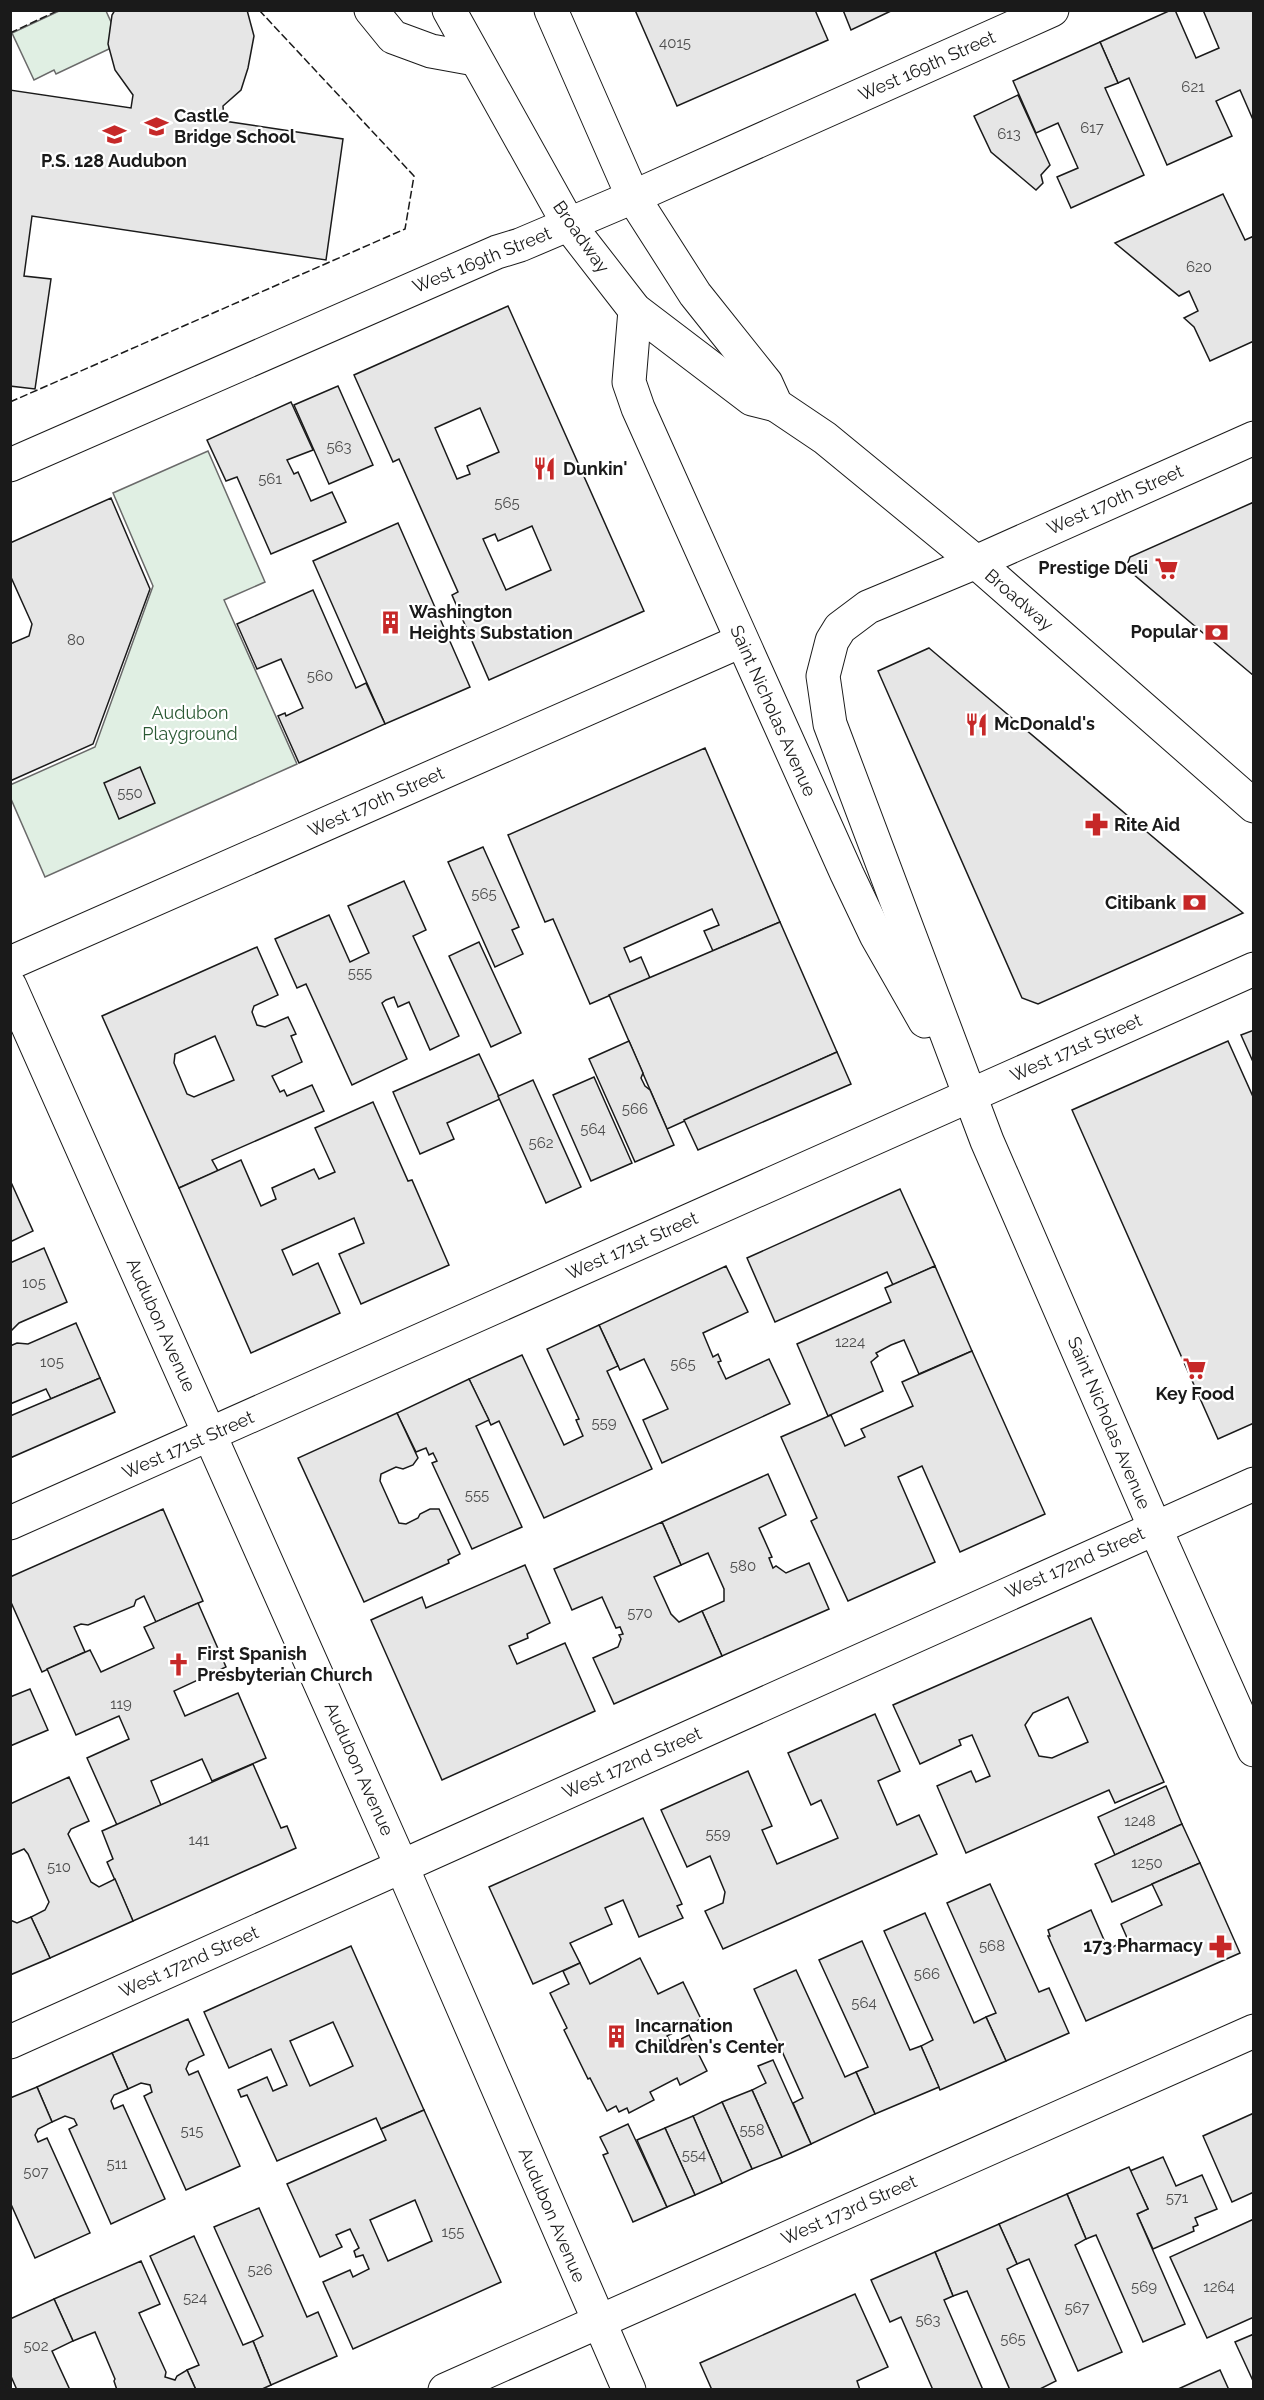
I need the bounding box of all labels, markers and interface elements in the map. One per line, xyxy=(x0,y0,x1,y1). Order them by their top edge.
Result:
street label: West 169th Street xyxy=(855,26,999,105)
house number: 4015 xyxy=(659,34,691,52)
house number: 621 xyxy=(1181,78,1205,96)
place label: Castle Bridge School xyxy=(174,105,296,147)
school or university icon: Castle Bridge School xyxy=(143,113,169,139)
house number: 617 xyxy=(1080,119,1104,137)
school or university icon: P.S. 128 Audubon xyxy=(101,122,127,148)
house number: 613 xyxy=(997,125,1021,143)
place label: P.S. 128 Audubon xyxy=(41,150,187,171)
street label: Broadway xyxy=(549,197,614,277)
street label: West 169th Street xyxy=(409,222,554,297)
house number: 620 xyxy=(1186,258,1212,276)
house number: 563 xyxy=(326,438,352,456)
restaurant icon: Dunkin' xyxy=(532,456,558,482)
place label: Dunkin' xyxy=(563,458,627,479)
street label: West 170th Street xyxy=(1044,460,1186,539)
house number: 561 xyxy=(258,470,282,488)
house number: 565 xyxy=(494,494,520,512)
supermarket icon: Prestige Deli xyxy=(1153,555,1179,581)
place label: Prestige Deli xyxy=(1038,557,1148,578)
street label: Broadway xyxy=(981,564,1058,635)
place label: Washington Heights Substation xyxy=(409,601,573,643)
building icon: Washington Heights Substation xyxy=(378,609,404,635)
bank icon: Popular xyxy=(1203,619,1229,645)
place label: Popular xyxy=(1131,621,1198,642)
street label: Saint Nicholas Avenue xyxy=(726,622,821,800)
house number: 80 xyxy=(67,631,85,649)
house number: 560 xyxy=(307,667,333,685)
park label: Audubon Playground xyxy=(142,702,238,744)
restaurant icon: McDonald's xyxy=(963,711,989,737)
place label: McDonald's xyxy=(994,713,1095,734)
street label: West 170th Street xyxy=(305,762,447,841)
house number: 550 xyxy=(117,784,143,802)
pharmacy icon: Rite Aid xyxy=(1083,812,1109,838)
place label: Rite Aid xyxy=(1114,814,1180,835)
house number: 565 xyxy=(471,885,497,903)
bank icon: Citibank xyxy=(1181,890,1207,916)
place label: Citibank xyxy=(1105,892,1177,913)
house number: 555 xyxy=(348,964,372,982)
street label: West 171st Street xyxy=(1007,1009,1145,1086)
house number: 566 xyxy=(622,1100,648,1118)
house number: 564 xyxy=(580,1120,606,1138)
house number: 562 xyxy=(528,1134,554,1152)
street label: West 171st Street xyxy=(563,1207,701,1284)
street label: Audubon Avenue xyxy=(123,1255,201,1395)
house number: 105 xyxy=(22,1274,46,1292)
house number: 1224 xyxy=(835,1333,865,1351)
street label: Saint Nicholas Avenue xyxy=(1064,1333,1155,1513)
house number: 105 xyxy=(40,1353,64,1371)
house number: 565 xyxy=(670,1355,696,1373)
supermarket icon: Key Food xyxy=(1182,1355,1208,1381)
place label: Key Food xyxy=(1156,1383,1234,1404)
street label: West 171st Street xyxy=(119,1406,257,1483)
house number: 559 xyxy=(591,1414,617,1432)
house number: 555 xyxy=(465,1486,489,1504)
street label: West 172nd Street xyxy=(1002,1522,1148,1603)
house number: 580 xyxy=(730,1557,756,1575)
house number: 570 xyxy=(627,1604,653,1622)
place label: First Spanish Presbyterian Church xyxy=(197,1643,373,1685)
church icon: First Spanish Presbyterian Church xyxy=(166,1651,192,1677)
house number: 119 xyxy=(110,1695,132,1713)
street label: Audubon Avenue xyxy=(321,1699,399,1839)
street label: West 172nd Street xyxy=(559,1722,705,1803)
house number: 1248 xyxy=(1124,1812,1156,1830)
house number: 559 xyxy=(705,1825,731,1843)
house number: 141 xyxy=(188,1831,210,1849)
house number: 1250 xyxy=(1131,1854,1163,1872)
house number: 510 xyxy=(47,1858,71,1876)
street label: West 172nd Street xyxy=(116,1921,262,2002)
pharmacy icon: 173 Pharmacy xyxy=(1208,1933,1234,1959)
place label: 173 Pharmacy xyxy=(1083,1935,1203,1956)
house number: 568 xyxy=(979,1937,1005,1955)
house number: 566 xyxy=(914,1965,940,1983)
house number: 564 xyxy=(851,1994,877,2012)
place label: Incarnation Children's Center xyxy=(635,2015,784,2057)
building icon: Incarnation Children's Center xyxy=(604,2023,630,2049)
house number: 558 xyxy=(739,2121,765,2139)
house number: 515 xyxy=(181,2122,203,2140)
street label: Audubon Avenue xyxy=(515,2144,590,2286)
house number: 554 xyxy=(682,2146,706,2164)
house number: 511 xyxy=(106,2155,128,2173)
house number: 507 xyxy=(23,2163,49,2181)
street label: West 173rd Street xyxy=(778,2170,920,2249)
house number: 571 xyxy=(1166,2189,1189,2207)
house number: 155 xyxy=(442,2223,464,2241)
house number: 526 xyxy=(247,2261,273,2279)
house number: 569 xyxy=(1131,2278,1157,2296)
house number: 1264 xyxy=(1203,2278,1235,2296)
house number: 524 xyxy=(183,2289,207,2307)
house number: 567 xyxy=(1064,2299,1090,2317)
house number: 563 xyxy=(915,2311,941,2329)
house number: 565 xyxy=(1000,2330,1026,2348)
house number: 502 xyxy=(23,2337,49,2355)

